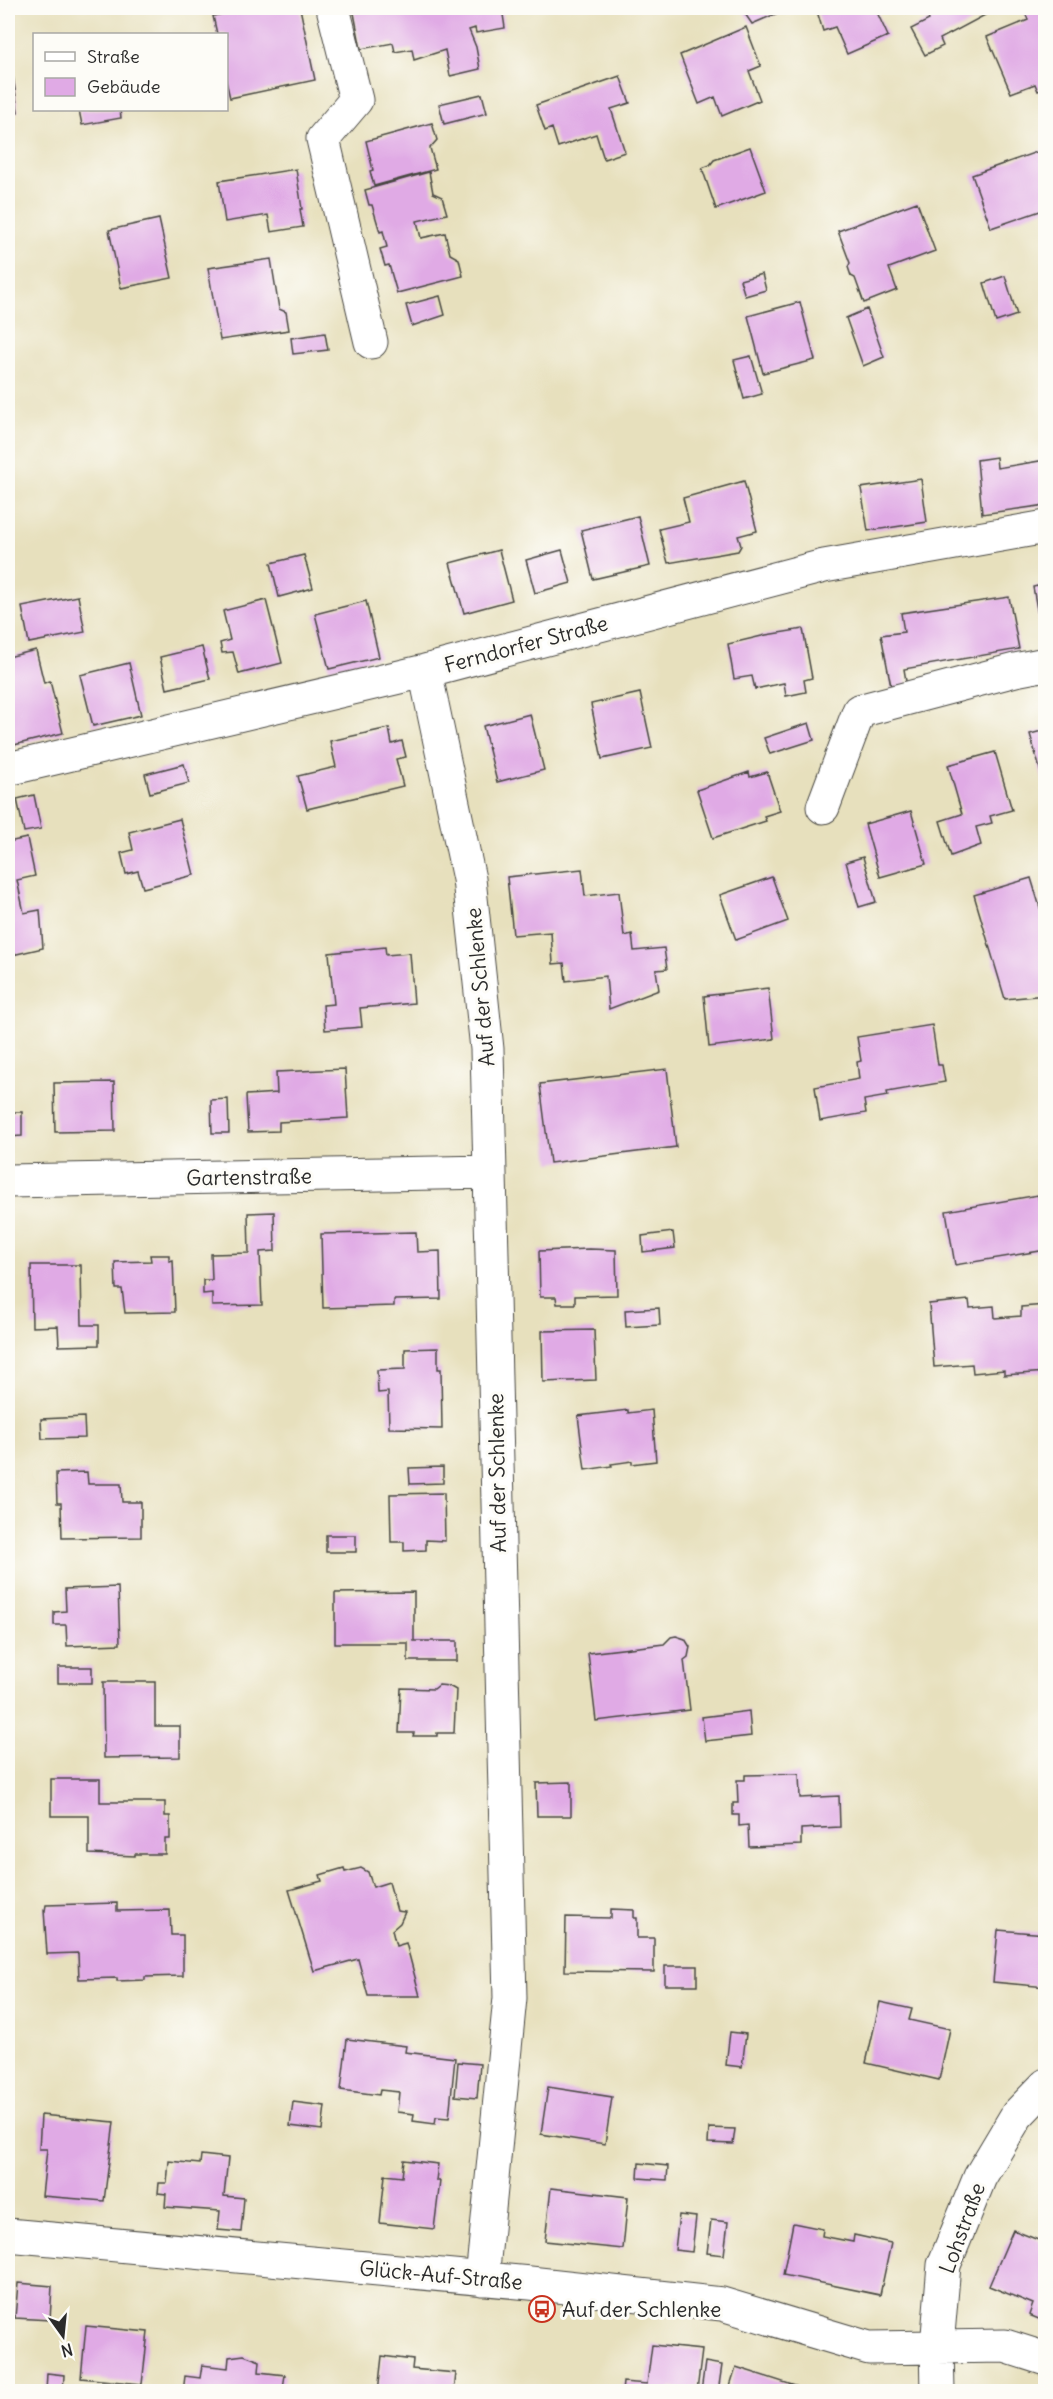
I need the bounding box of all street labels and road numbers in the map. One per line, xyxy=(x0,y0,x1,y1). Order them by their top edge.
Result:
street label: Ferndorfer Straße xyxy=(441,609,611,679)
street label: Auf der Schlenke xyxy=(460,906,500,1068)
street label: Gartenstraße xyxy=(186,1162,312,1192)
street label: Auf der Schlenke xyxy=(482,1393,512,1553)
street label: Lohstraße xyxy=(933,2179,991,2277)
street label: Glück-Auf-Straße xyxy=(358,2254,524,2296)

